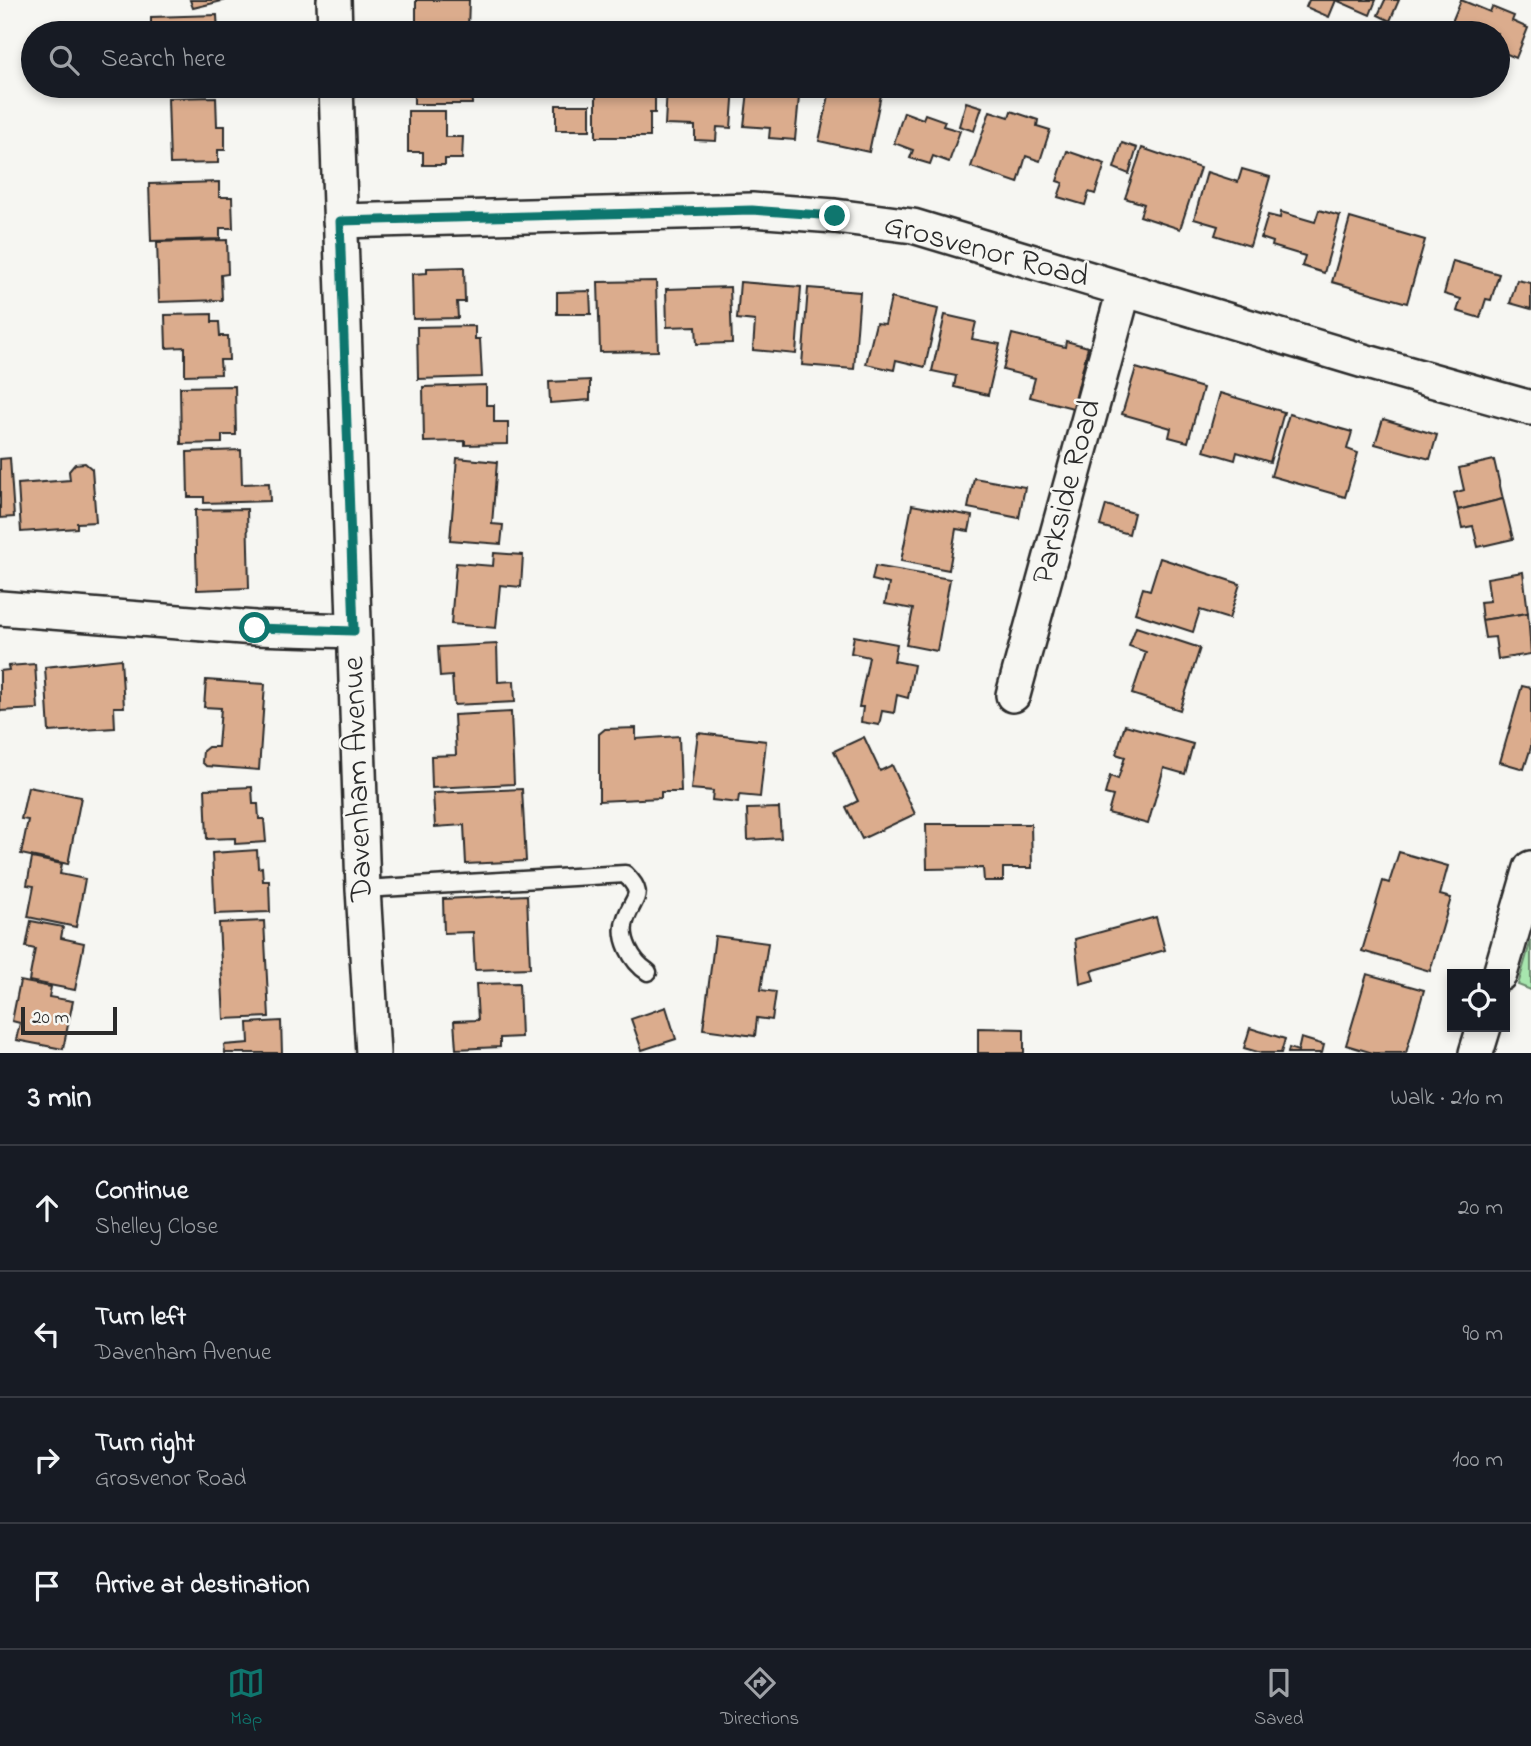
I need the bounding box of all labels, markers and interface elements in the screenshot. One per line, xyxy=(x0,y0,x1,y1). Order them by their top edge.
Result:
search box xyxy=(21,21,1510,98)
icon: search xyxy=(45,41,83,79)
text: Search here xyxy=(101,41,226,79)
route end xyxy=(819,200,850,231)
street label: Grosvenor Road xyxy=(878,202,1094,302)
street label: Parkside Road xyxy=(1021,394,1115,590)
route start xyxy=(239,612,270,643)
street label: Davenham Avenue xyxy=(331,655,387,903)
map controls xyxy=(1447,969,1510,1032)
button: locate xyxy=(1447,969,1510,1032)
scale bar xyxy=(21,1004,117,1036)
text: 20 m xyxy=(32,1005,69,1032)
text: 3 min xyxy=(28,1077,91,1121)
text: Walk · 210 m xyxy=(1390,1082,1503,1115)
text: Continue xyxy=(95,1173,188,1211)
icon: ahead xyxy=(28,1189,66,1227)
text: 20 m xyxy=(1458,1192,1503,1225)
text: Shelley Close xyxy=(95,1211,218,1244)
text: Turn left xyxy=(95,1299,186,1337)
icon: left xyxy=(28,1315,66,1353)
text: 90 m xyxy=(1463,1318,1503,1351)
text: Davenham Avenue xyxy=(95,1337,271,1370)
text: Turn right xyxy=(95,1425,195,1463)
icon: right xyxy=(28,1441,66,1479)
text: 100 m xyxy=(1452,1444,1503,1477)
text: Grosvenor Road xyxy=(95,1463,246,1496)
icon: arrive xyxy=(28,1567,66,1605)
text: Arrive at destination xyxy=(95,1567,310,1605)
tab: Map xyxy=(227,1664,265,1733)
tab: Directions xyxy=(720,1664,799,1733)
tab: Saved xyxy=(1254,1664,1304,1733)

